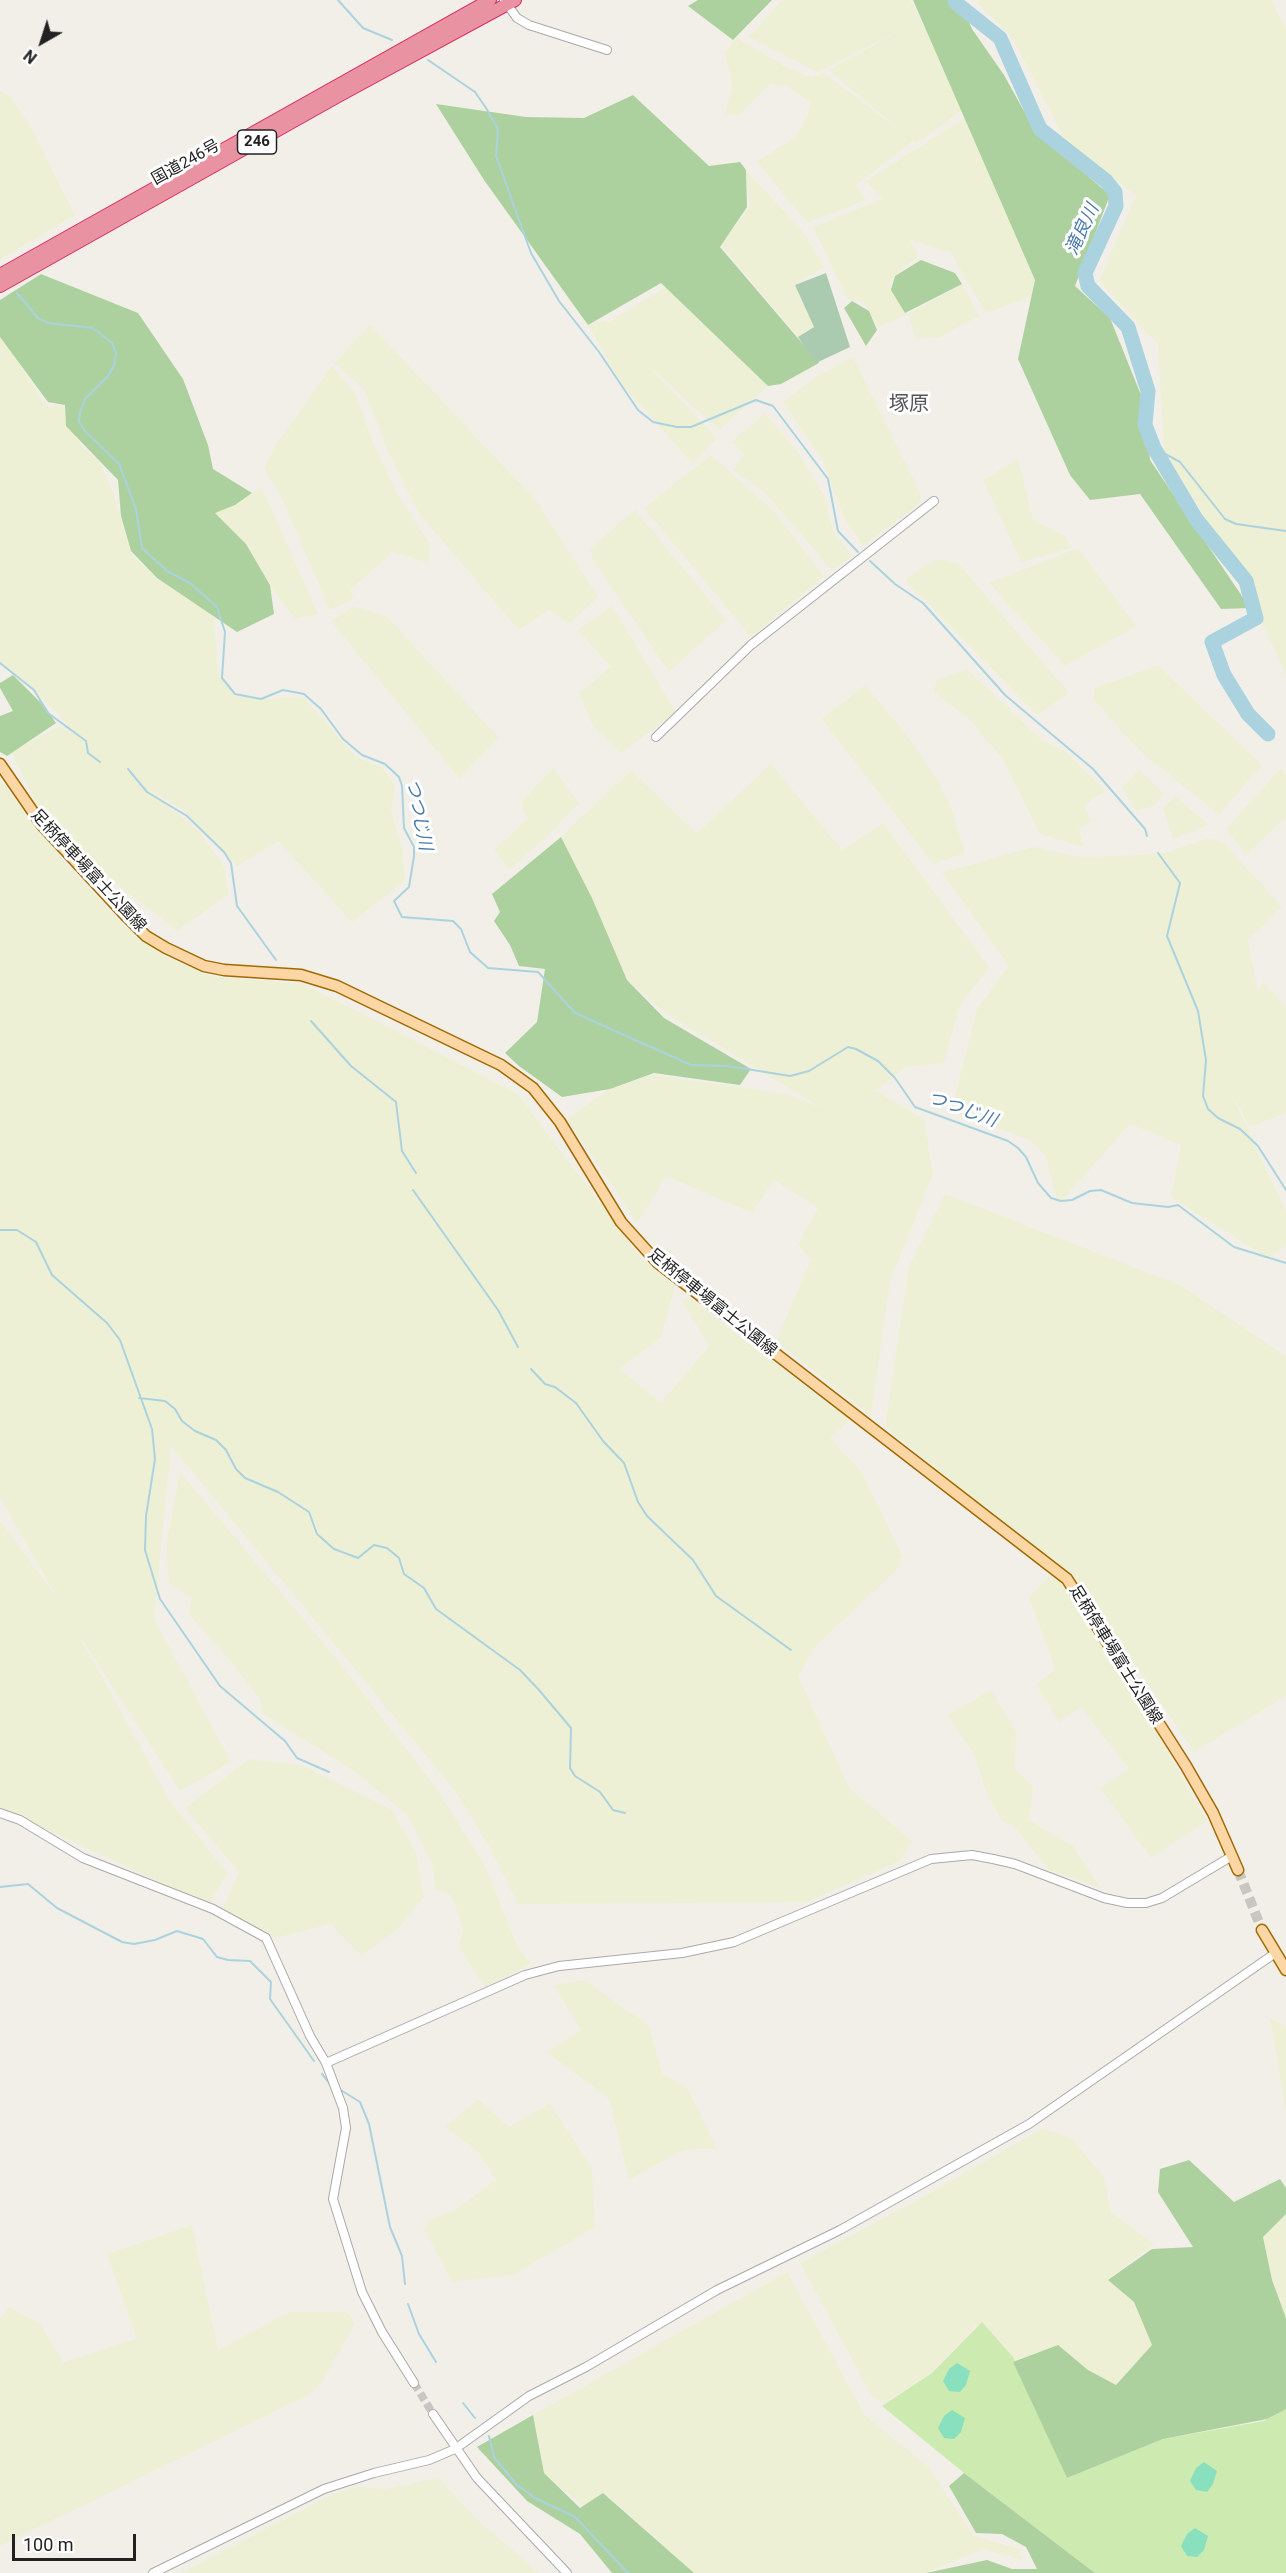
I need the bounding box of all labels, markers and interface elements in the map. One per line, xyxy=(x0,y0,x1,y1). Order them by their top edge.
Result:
north arrow xyxy=(12,12,72,72)
text: N xyxy=(20,45,41,67)
road number: 246 xyxy=(238,130,276,154)
street label: 国道246号 xyxy=(149,136,223,190)
water label: 滝良川 xyxy=(1062,201,1104,259)
district label: 塚原 xyxy=(889,393,929,417)
water label: つつじ川 xyxy=(401,778,435,852)
street label: 足柄停車場富士公園線 xyxy=(26,806,150,936)
water label: つつじ川 xyxy=(924,1088,1000,1132)
street label: 足柄停車場富士公園線 xyxy=(644,1245,780,1361)
street label: 足柄停車場富士公園線 xyxy=(1064,1582,1166,1728)
scale bar xyxy=(15,2522,140,2560)
text: 100 m xyxy=(23,2534,74,2555)

